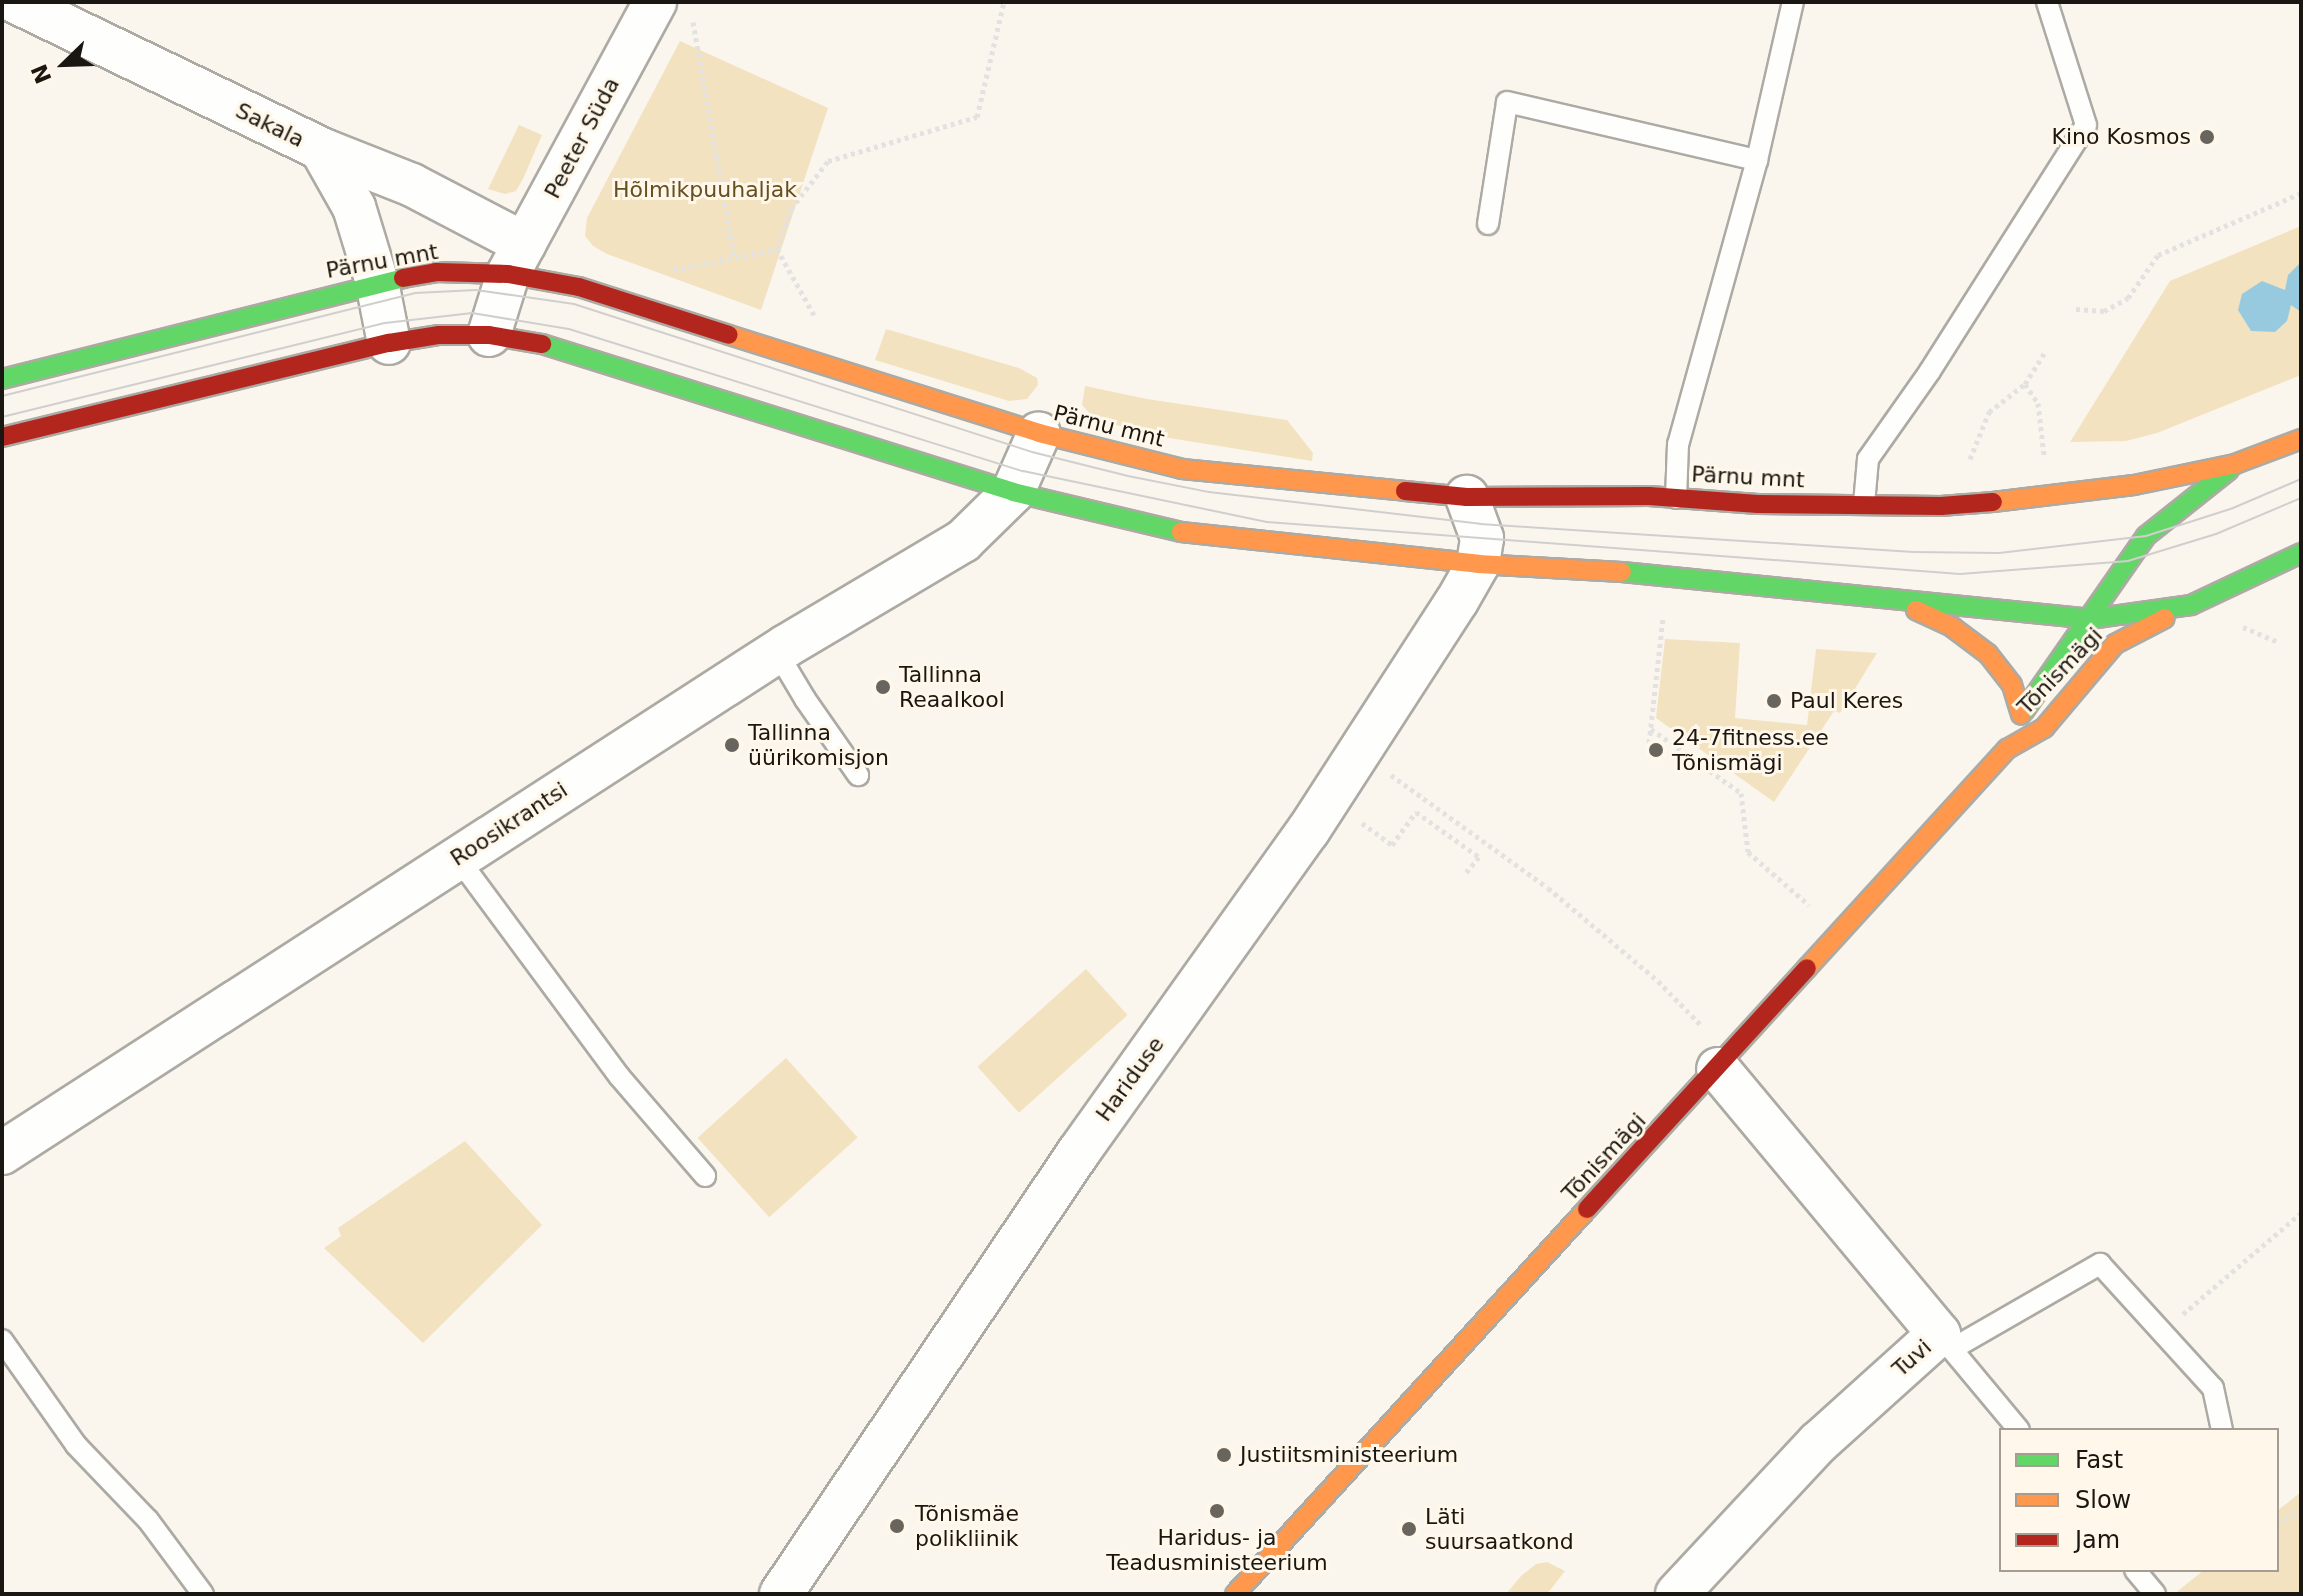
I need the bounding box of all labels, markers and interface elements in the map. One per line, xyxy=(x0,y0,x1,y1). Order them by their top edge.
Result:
north arrow xyxy=(24,24,104,104)
text: N xyxy=(26,60,57,87)
street label: Peeter Süda xyxy=(539,73,625,203)
street label: Sakala xyxy=(231,97,309,153)
place label: Kino Kosmos xyxy=(2051,124,2191,150)
marker: Kino Kosmos xyxy=(2198,128,2216,146)
park label: Hõlmikpuuhaljak xyxy=(613,177,797,203)
street label: Pärnu mnt xyxy=(324,238,440,284)
street label: Pärnu mnt xyxy=(1051,399,1167,453)
street label: Pärnu mnt xyxy=(1691,461,1805,493)
street label: Tõnismägi xyxy=(2012,622,2108,720)
place label: Tallinna Reaalkool xyxy=(899,661,1005,712)
marker: Tallinna Reaalkool xyxy=(874,678,892,696)
place label: Paul Keres xyxy=(1790,688,1903,714)
marker: Paul Keres xyxy=(1765,692,1783,710)
place label: Tallinna üürikomisjon xyxy=(748,719,889,770)
place label: 24-7fitness.ee Tõnismägi xyxy=(1672,724,1829,776)
marker: Tallinna üürikomisjon xyxy=(723,736,741,754)
marker: 24-7fitness.ee Tõnismägi xyxy=(1647,741,1665,759)
street label: Roosikrantsi xyxy=(446,776,572,872)
street label: Hariduse xyxy=(1090,1032,1170,1126)
street label: Tõnismägi xyxy=(1557,1108,1651,1206)
street label: Tuvi xyxy=(1887,1334,1937,1382)
legend xyxy=(1999,1428,2279,1572)
place label: Justiitsministeerium xyxy=(1240,1442,1458,1468)
marker: Justiitsministeerium xyxy=(1215,1446,1233,1464)
text: Fast xyxy=(2075,1446,2123,1474)
text: Slow xyxy=(2075,1486,2131,1514)
place label: Tõnismäe polikliinik xyxy=(915,1500,1019,1552)
marker: Haridus- ja Teadusministeerium xyxy=(1208,1502,1226,1520)
place label: Läti suursaatkond xyxy=(1425,1503,1574,1554)
marker: Tõnismäe polikliinik xyxy=(886,1515,908,1537)
marker: Läti suursaatkond xyxy=(1400,1520,1418,1538)
place label: Haridus- ja Teadusministeerium xyxy=(1106,1524,1328,1576)
text: Jam xyxy=(2075,1526,2120,1554)

